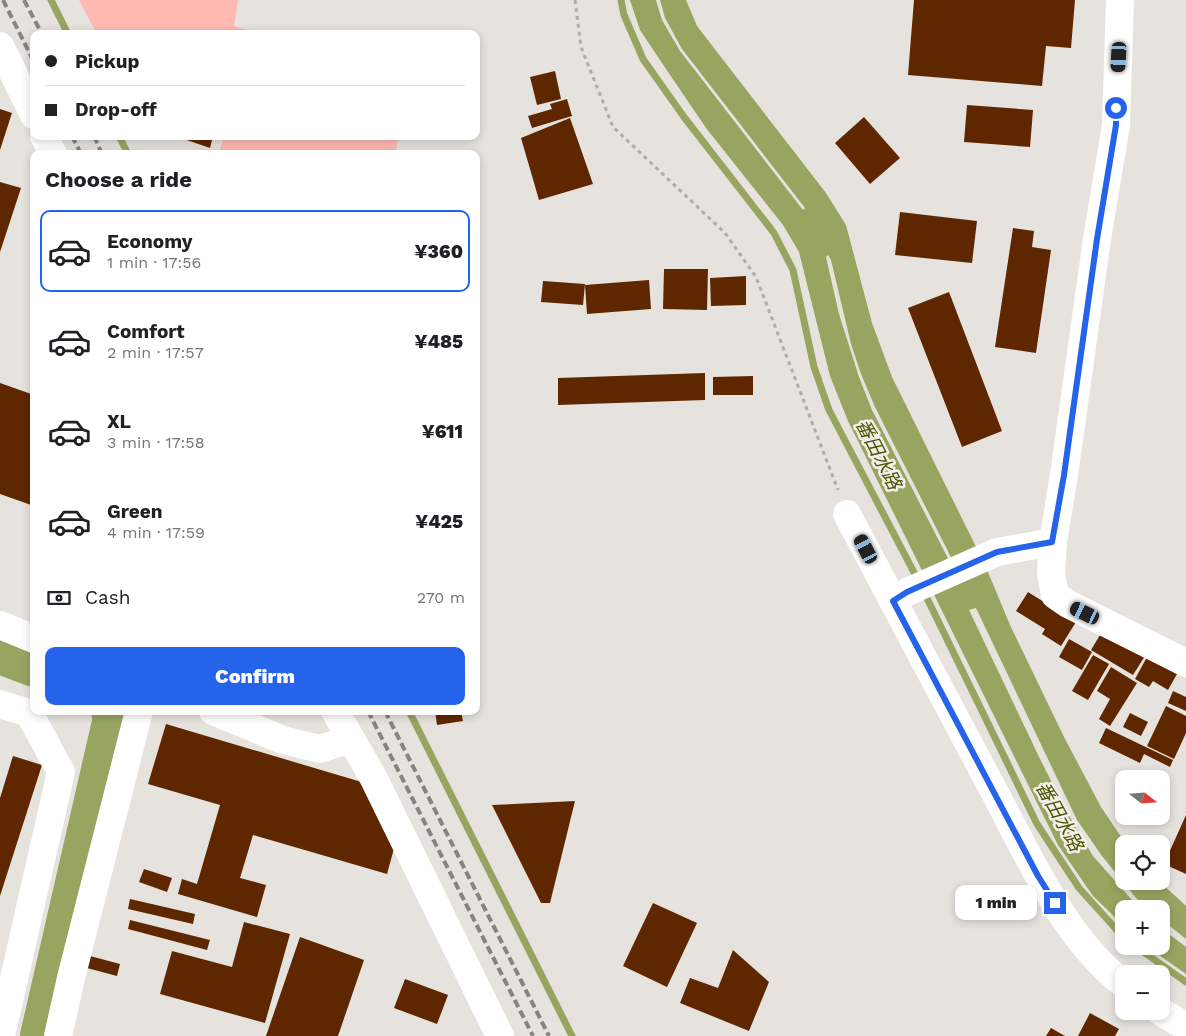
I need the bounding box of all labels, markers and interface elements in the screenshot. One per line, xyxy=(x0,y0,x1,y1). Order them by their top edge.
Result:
car xyxy=(1110,42,1127,72)
text: Pickup xyxy=(75,50,139,73)
route start xyxy=(1105,97,1127,119)
text: Drop-off xyxy=(75,98,157,121)
text: Choose a ride xyxy=(45,167,192,192)
icon: car xyxy=(47,229,92,274)
text: Economy xyxy=(107,230,192,253)
text: ¥360 xyxy=(415,240,463,263)
text: 1 min · 17:56 xyxy=(107,253,201,272)
icon: car xyxy=(47,319,92,364)
text: Comfort xyxy=(107,320,185,343)
text: ¥485 xyxy=(414,330,463,353)
text: 2 min · 17:57 xyxy=(107,343,204,362)
icon: car xyxy=(47,409,92,454)
text: XL xyxy=(107,410,131,433)
water label: 番田水路 xyxy=(851,415,907,495)
text: ¥611 xyxy=(422,420,463,443)
text: 3 min · 17:58 xyxy=(107,433,205,452)
icon: car xyxy=(47,499,92,544)
text: Green xyxy=(107,500,163,523)
text: ¥425 xyxy=(415,510,463,533)
text: 4 min · 17:59 xyxy=(107,523,205,542)
car xyxy=(852,532,879,566)
icon: cash xyxy=(45,584,73,612)
text: Cash xyxy=(85,586,131,609)
text: 270 m xyxy=(417,588,465,607)
car xyxy=(1068,600,1101,626)
button: Confirm xyxy=(45,647,465,705)
north arrow xyxy=(1115,770,1170,825)
map controls xyxy=(1115,770,1170,1020)
water label: 番田水路 xyxy=(1031,777,1089,857)
button: locate xyxy=(1115,835,1170,890)
callout: 1 min xyxy=(955,886,1038,920)
route end xyxy=(1044,892,1066,914)
text: 1 min xyxy=(975,893,1017,912)
button: + xyxy=(1115,900,1170,955)
button: − xyxy=(1115,965,1170,1020)

